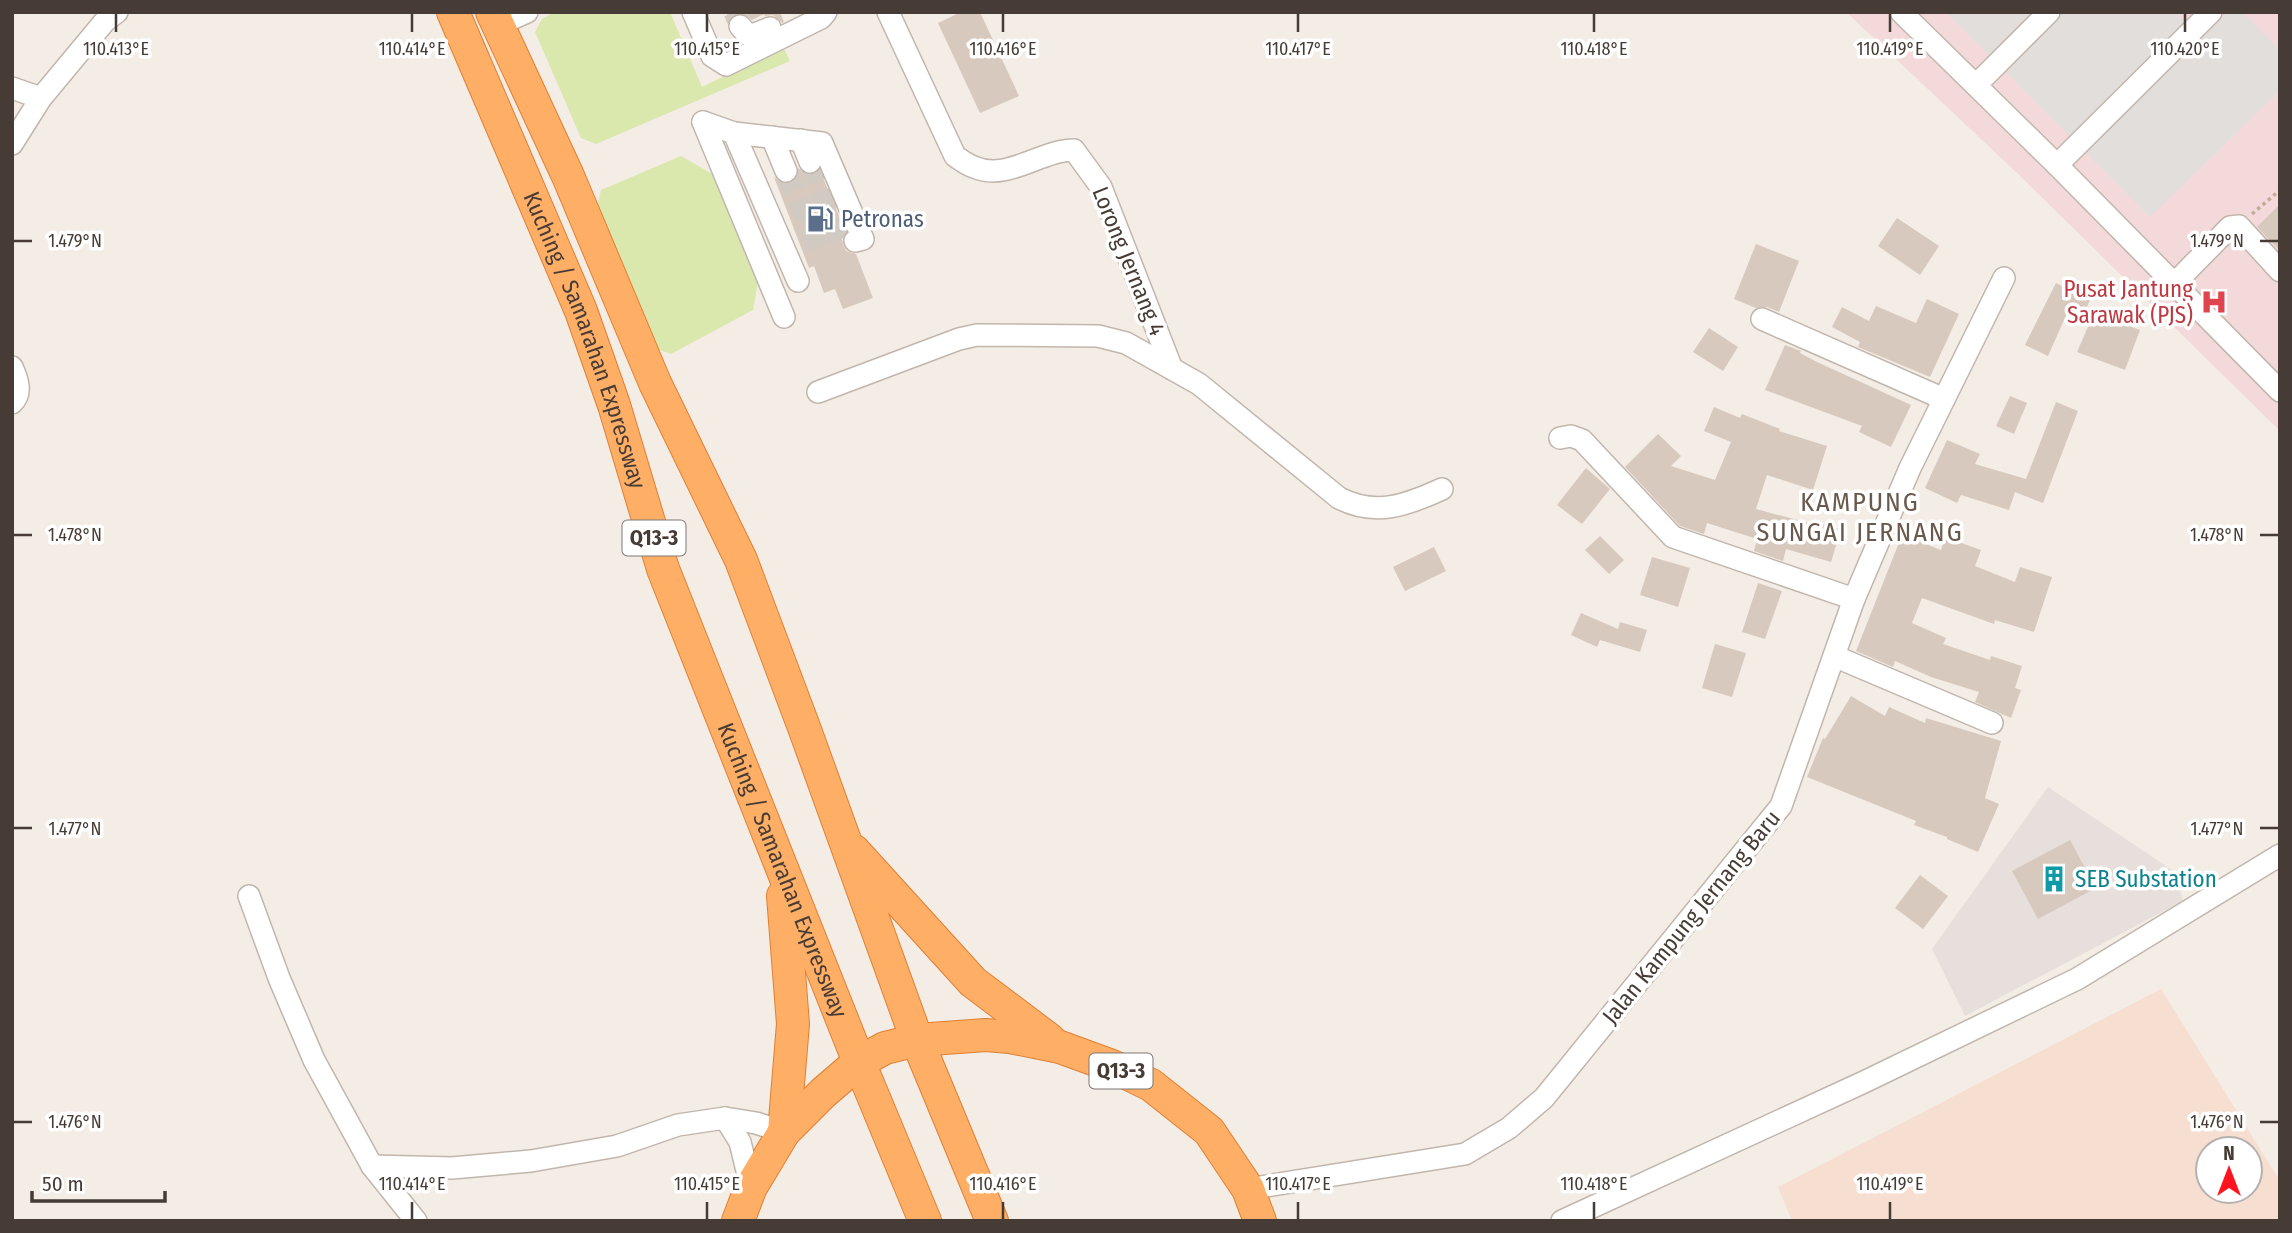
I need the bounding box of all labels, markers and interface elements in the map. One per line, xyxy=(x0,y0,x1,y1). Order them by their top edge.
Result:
text: 110.413°E xyxy=(83,38,149,60)
text: 110.414°E xyxy=(379,38,445,60)
text: 110.415°E xyxy=(674,38,740,60)
text: 110.416°E xyxy=(970,38,1036,60)
text: 110.417°E xyxy=(1265,38,1331,60)
text: 110.418°E xyxy=(1560,38,1628,60)
text: 110.419°E xyxy=(1857,38,1923,60)
text: 110.420°E xyxy=(2150,38,2220,60)
street label: Lorong Jernang 4 xyxy=(1086,182,1172,340)
street label: Kuching / Samarahan Expressway xyxy=(518,187,652,493)
fuel station icon: Petronas xyxy=(805,204,835,234)
place label: Petronas xyxy=(841,205,924,233)
text: 1.479°N xyxy=(48,230,102,252)
text: 1.479°N xyxy=(2190,230,2244,252)
place label: Pusat Jantung Sarawak (PJS) xyxy=(2063,275,2193,329)
hospital icon: Pusat Jantung Sarawak (PJS) xyxy=(2199,287,2229,317)
district label: KAMPUNG SUNGAI JERNANG xyxy=(1756,487,1964,548)
road number: Q13-3 xyxy=(622,520,686,556)
text: 1.478°N xyxy=(48,524,102,546)
text: 1.478°N xyxy=(2190,524,2244,546)
street label: Kuching / Samarahan Expressway xyxy=(712,719,854,1022)
street label: Jalan Kampung Jernang Baru xyxy=(1596,804,1786,1030)
text: 1.477°N xyxy=(49,818,101,840)
text: 1.477°N xyxy=(2191,818,2243,840)
building icon: SEB Substation xyxy=(2039,864,2069,894)
place label: SEB Substation xyxy=(2075,865,2217,893)
road number: Q13-3 xyxy=(1090,1054,1152,1088)
text: 1.476°N xyxy=(48,1111,102,1133)
text: 1.476°N xyxy=(2190,1111,2244,1133)
north arrow xyxy=(2194,1135,2264,1205)
text: N xyxy=(2223,1142,2235,1165)
scale bar xyxy=(32,1160,164,1204)
text: 50 m xyxy=(42,1171,84,1197)
text: 110.414°E xyxy=(379,1173,445,1195)
text: 110.415°E xyxy=(674,1173,740,1195)
text: 110.416°E xyxy=(970,1173,1036,1195)
text: 110.417°E xyxy=(1265,1173,1331,1195)
text: 110.418°E xyxy=(1560,1173,1628,1195)
text: 110.419°E xyxy=(1857,1173,1923,1195)

